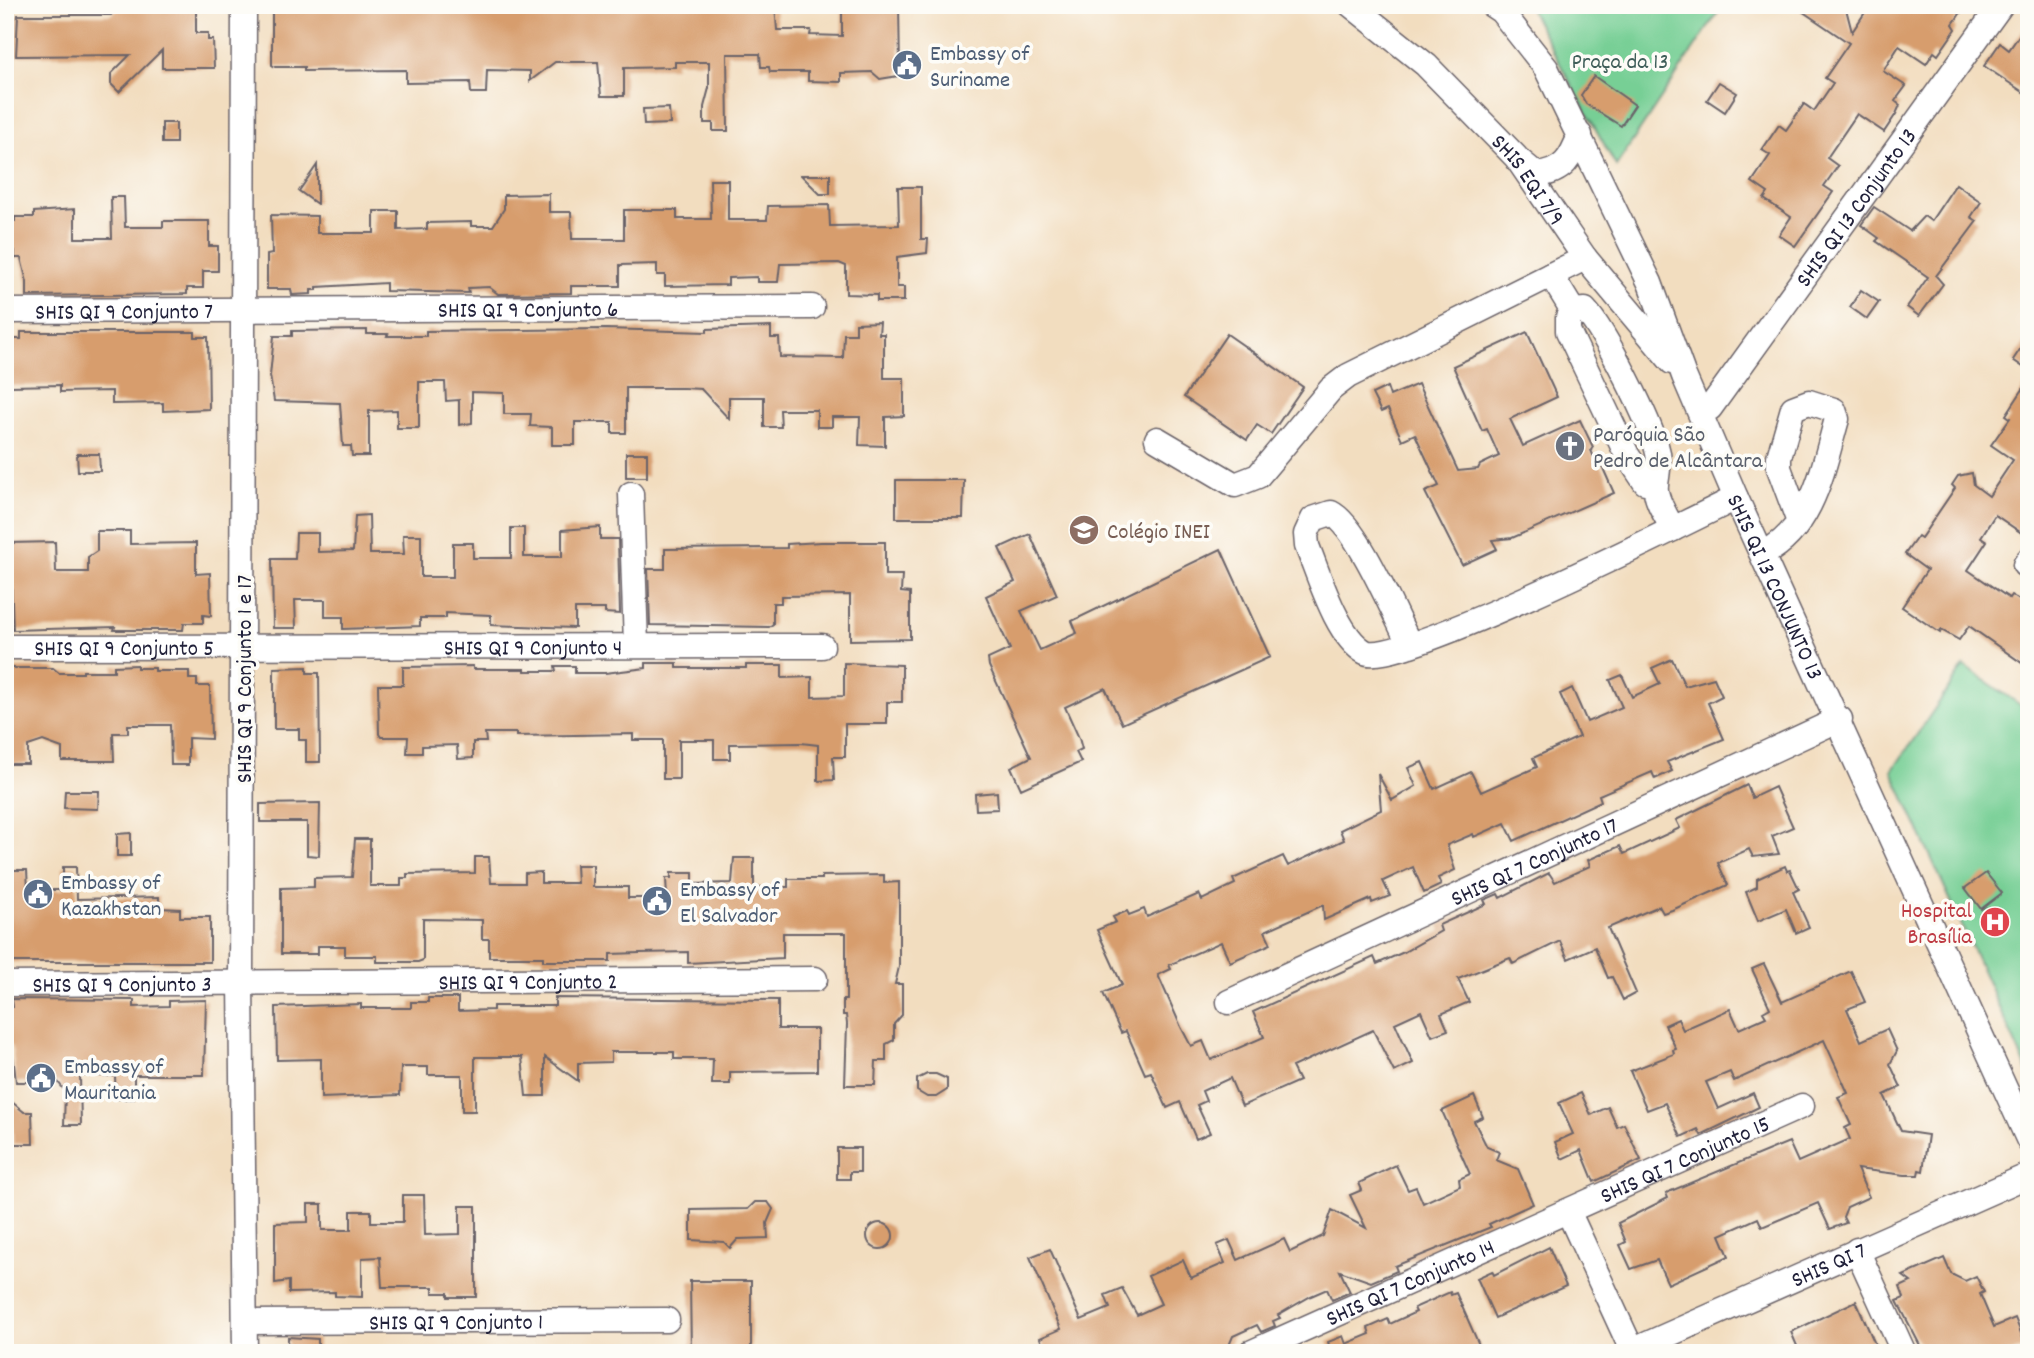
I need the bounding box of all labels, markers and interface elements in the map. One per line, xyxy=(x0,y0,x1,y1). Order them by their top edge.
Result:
place label: Embassy of Suriname xyxy=(930,39,1030,98)
park label: Praça da 13 xyxy=(1571,47,1669,80)
public building icon: Embassy of Suriname xyxy=(890,48,924,82)
street label: SHIS QI 13 Conjunto 13 xyxy=(1789,123,1927,295)
street label: SHIS EQI 7/9 xyxy=(1482,128,1571,233)
street label: SHIS QI 9 Conjunto 6 xyxy=(438,295,618,329)
street label: SHIS QI 9 Conjunto 7 xyxy=(35,297,213,331)
place label: Paróquia São Pedro de Alcântara xyxy=(1593,420,1764,479)
church icon: Paróquia São Pedro de Alcântara xyxy=(1553,429,1587,463)
street label: SHIS QI 13 CONJUNTO 13 xyxy=(1716,490,1830,686)
school or university icon: Colégio INEI xyxy=(1067,513,1101,547)
place label: Colégio INEI xyxy=(1107,517,1210,550)
street label: SHIS QI 9 Conjunto 1 e 17 xyxy=(230,575,263,783)
street label: SHIS QI 9 Conjunto 4 xyxy=(444,633,622,666)
street label: SHIS QI 9 Conjunto 5 xyxy=(34,634,214,667)
street label: SHIS QI 7 Conjunto 17 xyxy=(1446,811,1625,917)
place label: Embassy of Kazakhstan xyxy=(61,868,162,927)
place label: Embassy of El Salvador xyxy=(680,875,780,934)
public building icon: Embassy of Kazakhstan xyxy=(21,877,55,911)
public building icon: Embassy of El Salvador xyxy=(640,884,674,918)
place label: Hospital Brasília xyxy=(1901,896,1973,955)
hospital icon: Hospital Brasília xyxy=(1978,905,2012,939)
street label: SHIS QI 9 Conjunto 2 xyxy=(438,967,618,1001)
street label: SHIS QI 9 Conjunto 3 xyxy=(32,970,212,1004)
place label: Embassy of Mauritania xyxy=(64,1052,164,1111)
public building icon: Embassy of Mauritania xyxy=(24,1061,58,1095)
street label: SHIS QI 7 Conjunto 15 xyxy=(1596,1109,1776,1214)
street label: SHIS QI 7 Conjunto 14 xyxy=(1321,1233,1501,1337)
street label: SHIS QI 7 xyxy=(1787,1236,1872,1298)
street label: SHIS QI 9 Conjunto 1 xyxy=(369,1308,543,1341)

